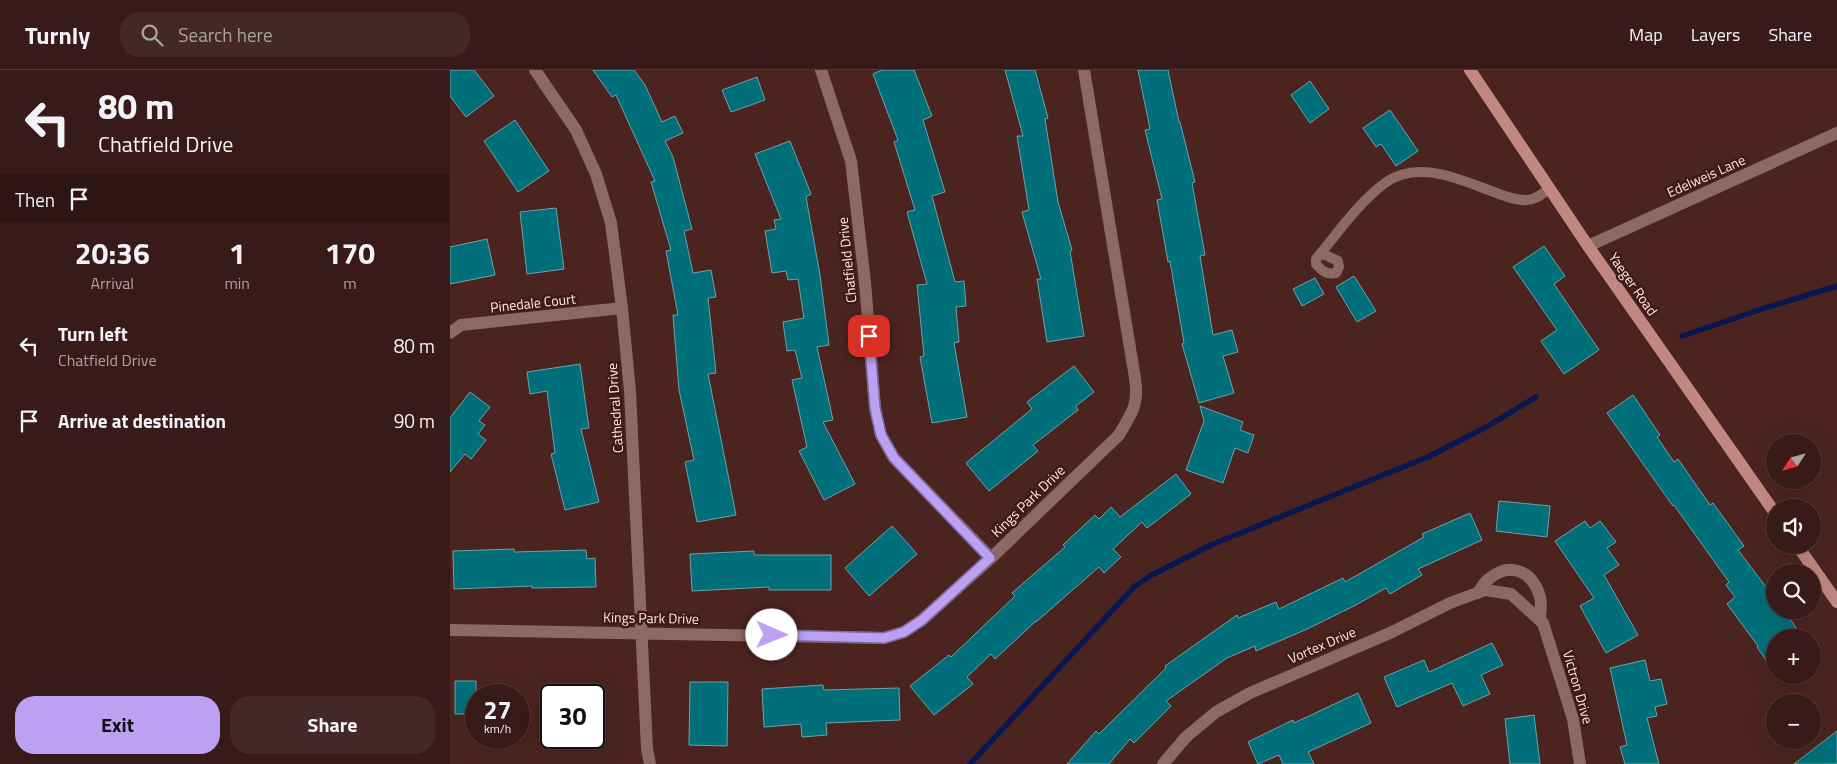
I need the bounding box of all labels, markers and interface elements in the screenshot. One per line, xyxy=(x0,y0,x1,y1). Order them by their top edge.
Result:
search box xyxy=(120,12,470,57)
text: Turnly xyxy=(25,17,90,53)
text: Search here xyxy=(178,20,273,49)
icon: search xyxy=(138,21,166,49)
text: Map xyxy=(1629,21,1663,48)
text: Layers xyxy=(1691,21,1740,48)
text: Share xyxy=(1768,21,1812,48)
text: 80 m xyxy=(98,79,174,133)
icon: left xyxy=(15,90,80,155)
text: Chatfield Drive xyxy=(98,127,233,161)
street label: Edelweis Lane xyxy=(1663,149,1748,202)
text: Then xyxy=(15,185,55,214)
icon: arrive xyxy=(65,185,93,213)
street label: Chatfield Drive xyxy=(832,216,861,304)
text: 20:36 xyxy=(75,230,150,276)
text: 1 xyxy=(229,230,246,276)
text: 170 xyxy=(325,230,375,276)
street label: Yaeger Road xyxy=(1604,248,1663,320)
text: Arrival xyxy=(91,271,134,295)
text: min xyxy=(224,271,250,295)
text: m xyxy=(343,271,357,295)
street label: Pinedale Court xyxy=(489,288,577,317)
pin xyxy=(848,315,890,357)
text: Turn left xyxy=(58,319,128,348)
icon: arrive xyxy=(855,322,883,350)
text: 80 m xyxy=(394,331,435,360)
icon: left xyxy=(15,332,43,360)
text: Chatfield Drive xyxy=(58,348,156,372)
street label: Cathedral Drive xyxy=(601,362,628,454)
text: Arrive at destination xyxy=(58,406,226,435)
text: 90 m xyxy=(394,406,435,435)
icon: arrive xyxy=(15,407,43,435)
north arrow xyxy=(1766,434,1821,489)
map controls xyxy=(1766,434,1821,749)
street label: Kings Park Drive xyxy=(986,460,1069,541)
button: sound xyxy=(1766,499,1821,554)
button: search xyxy=(1766,564,1821,619)
street label: Kings Park Drive xyxy=(603,606,699,629)
position arrow xyxy=(745,608,797,660)
street label: Vortex Drive xyxy=(1285,621,1359,668)
button: + xyxy=(1766,629,1821,684)
street label: Victron Drive xyxy=(1558,648,1599,726)
speed limit sign: 30 xyxy=(540,684,605,749)
text: 27 xyxy=(483,691,512,729)
button: − xyxy=(1766,694,1821,749)
button: Exit xyxy=(15,696,220,754)
button: Share xyxy=(230,696,435,754)
text: km/h xyxy=(484,719,511,738)

